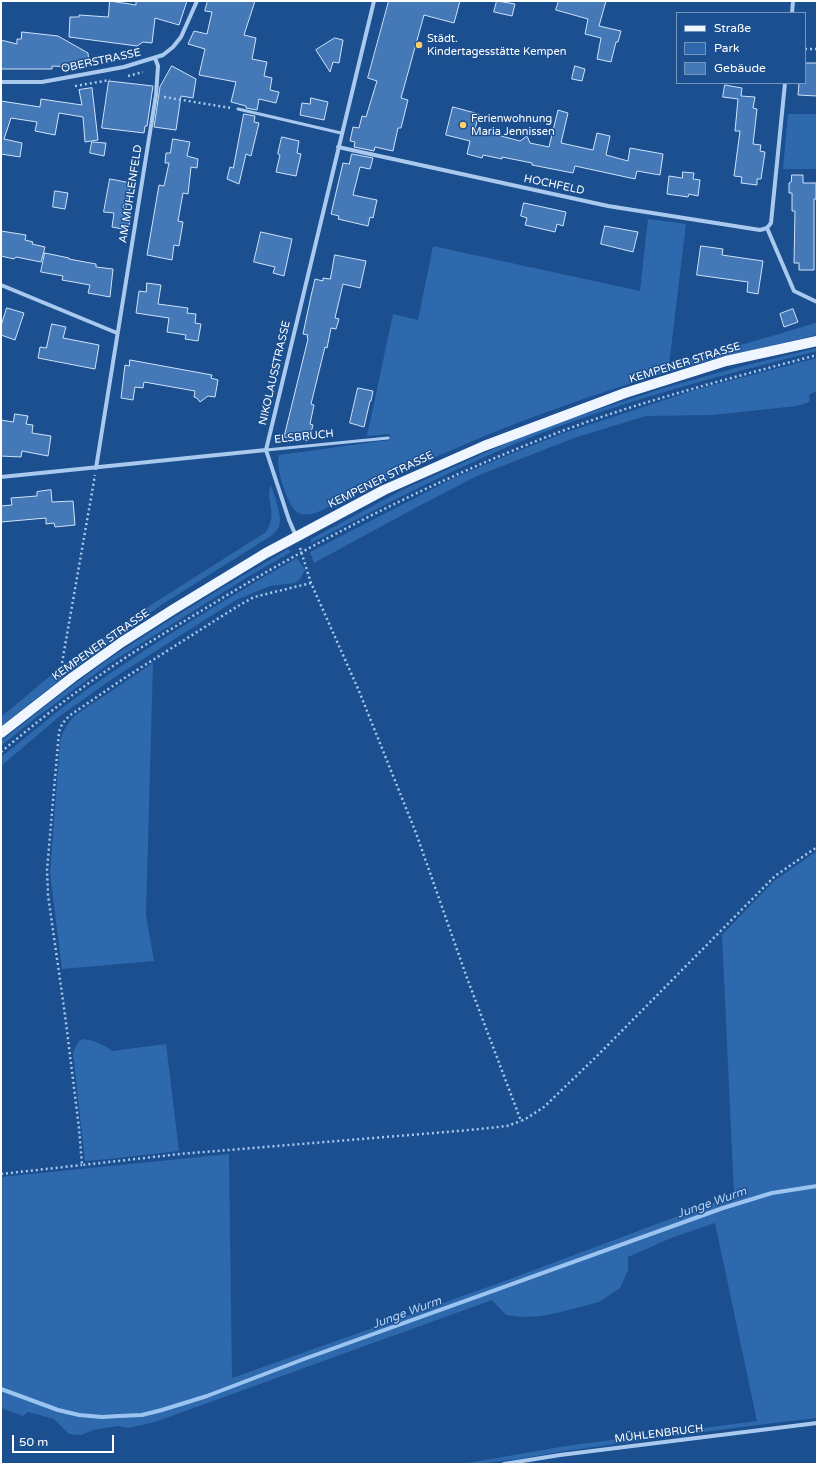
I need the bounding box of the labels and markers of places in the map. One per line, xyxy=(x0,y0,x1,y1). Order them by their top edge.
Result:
place label: Städt. Kindertagesstätte Kempen xyxy=(427,32,566,58)
marker: Städt. Kindertagesstätte Kempen xyxy=(414,40,424,50)
place label: Ferienwohnung Maria Jennissen xyxy=(471,112,555,138)
marker: Ferienwohnung Maria Jennissen xyxy=(458,120,468,130)

